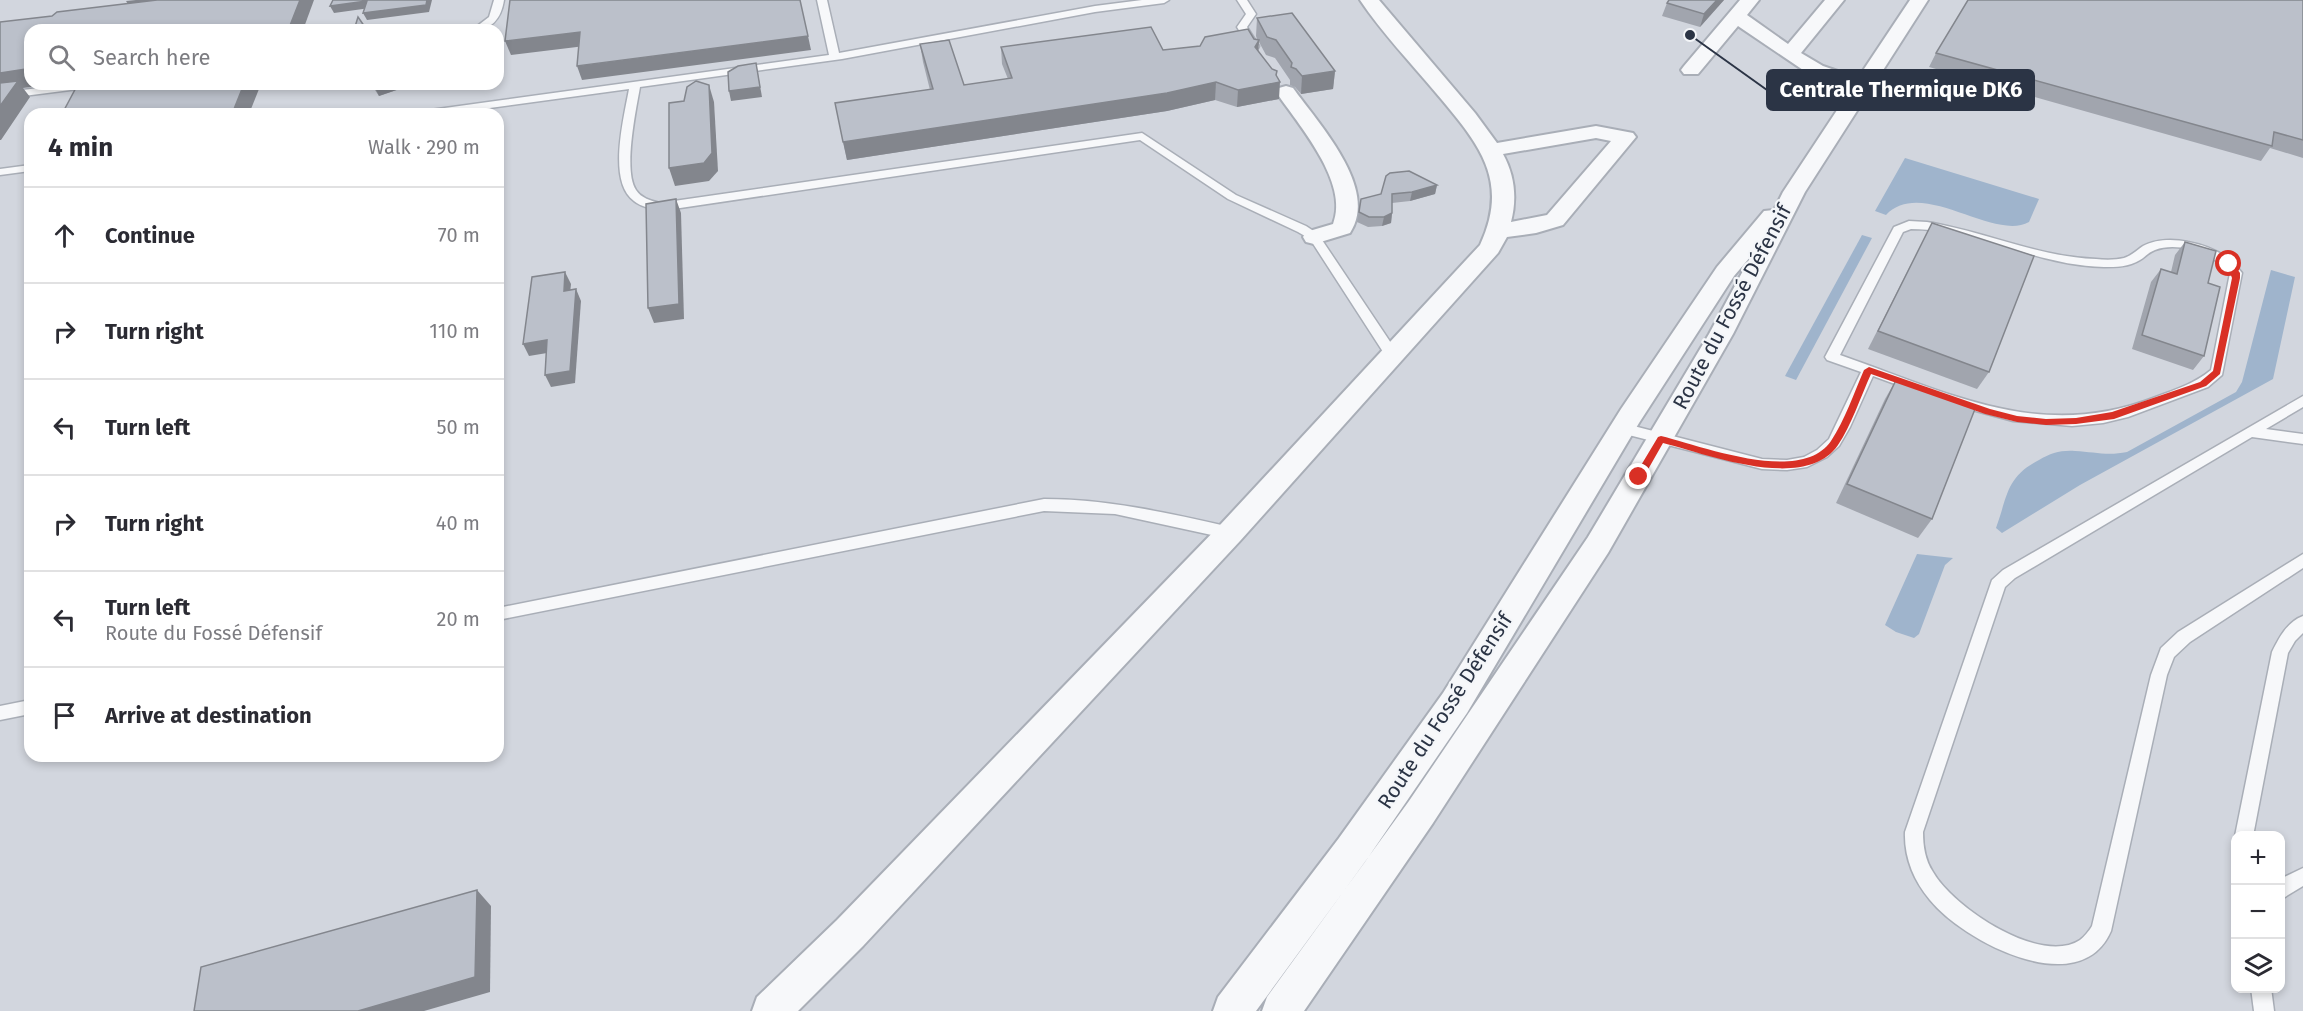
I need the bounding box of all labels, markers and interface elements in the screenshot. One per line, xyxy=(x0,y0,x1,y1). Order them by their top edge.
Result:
search box xyxy=(24,24,504,90)
icon: search xyxy=(45,41,78,74)
text: Search here xyxy=(93,44,211,71)
callout: Centrale Thermique DK6 xyxy=(1767,70,2034,110)
text: Centrale Thermique DK6 xyxy=(1780,76,2022,103)
text: 4 min xyxy=(48,132,113,163)
text: Walk · 290 m xyxy=(368,135,480,159)
street label: Route du Fossé Défensif xyxy=(1667,198,1798,414)
icon: ahead xyxy=(48,219,81,252)
text: Continue xyxy=(105,222,195,249)
text: 70 m xyxy=(438,223,480,247)
route start xyxy=(2215,250,2241,276)
icon: right xyxy=(48,315,81,348)
text: Turn right xyxy=(105,318,204,345)
text: 110 m xyxy=(429,319,480,343)
icon: left xyxy=(48,411,81,444)
text: Turn left xyxy=(105,414,190,441)
text: 50 m xyxy=(436,415,480,439)
route end xyxy=(1625,463,1651,489)
icon: right xyxy=(48,507,81,540)
text: Turn right xyxy=(105,510,204,537)
text: 40 m xyxy=(436,511,480,535)
text: Turn left xyxy=(105,594,190,621)
icon: left xyxy=(48,603,81,636)
text: 20 m xyxy=(437,607,480,631)
street label: Route du Fossé Défensif xyxy=(1372,607,1519,814)
text: Route du Fossé Défensif xyxy=(105,621,322,645)
icon: arrive xyxy=(48,699,81,732)
text: Arrive at destination xyxy=(105,702,312,729)
map controls xyxy=(2231,831,2285,993)
button: + xyxy=(2231,831,2285,885)
button: − xyxy=(2231,885,2285,939)
button: layers xyxy=(2231,939,2285,993)

